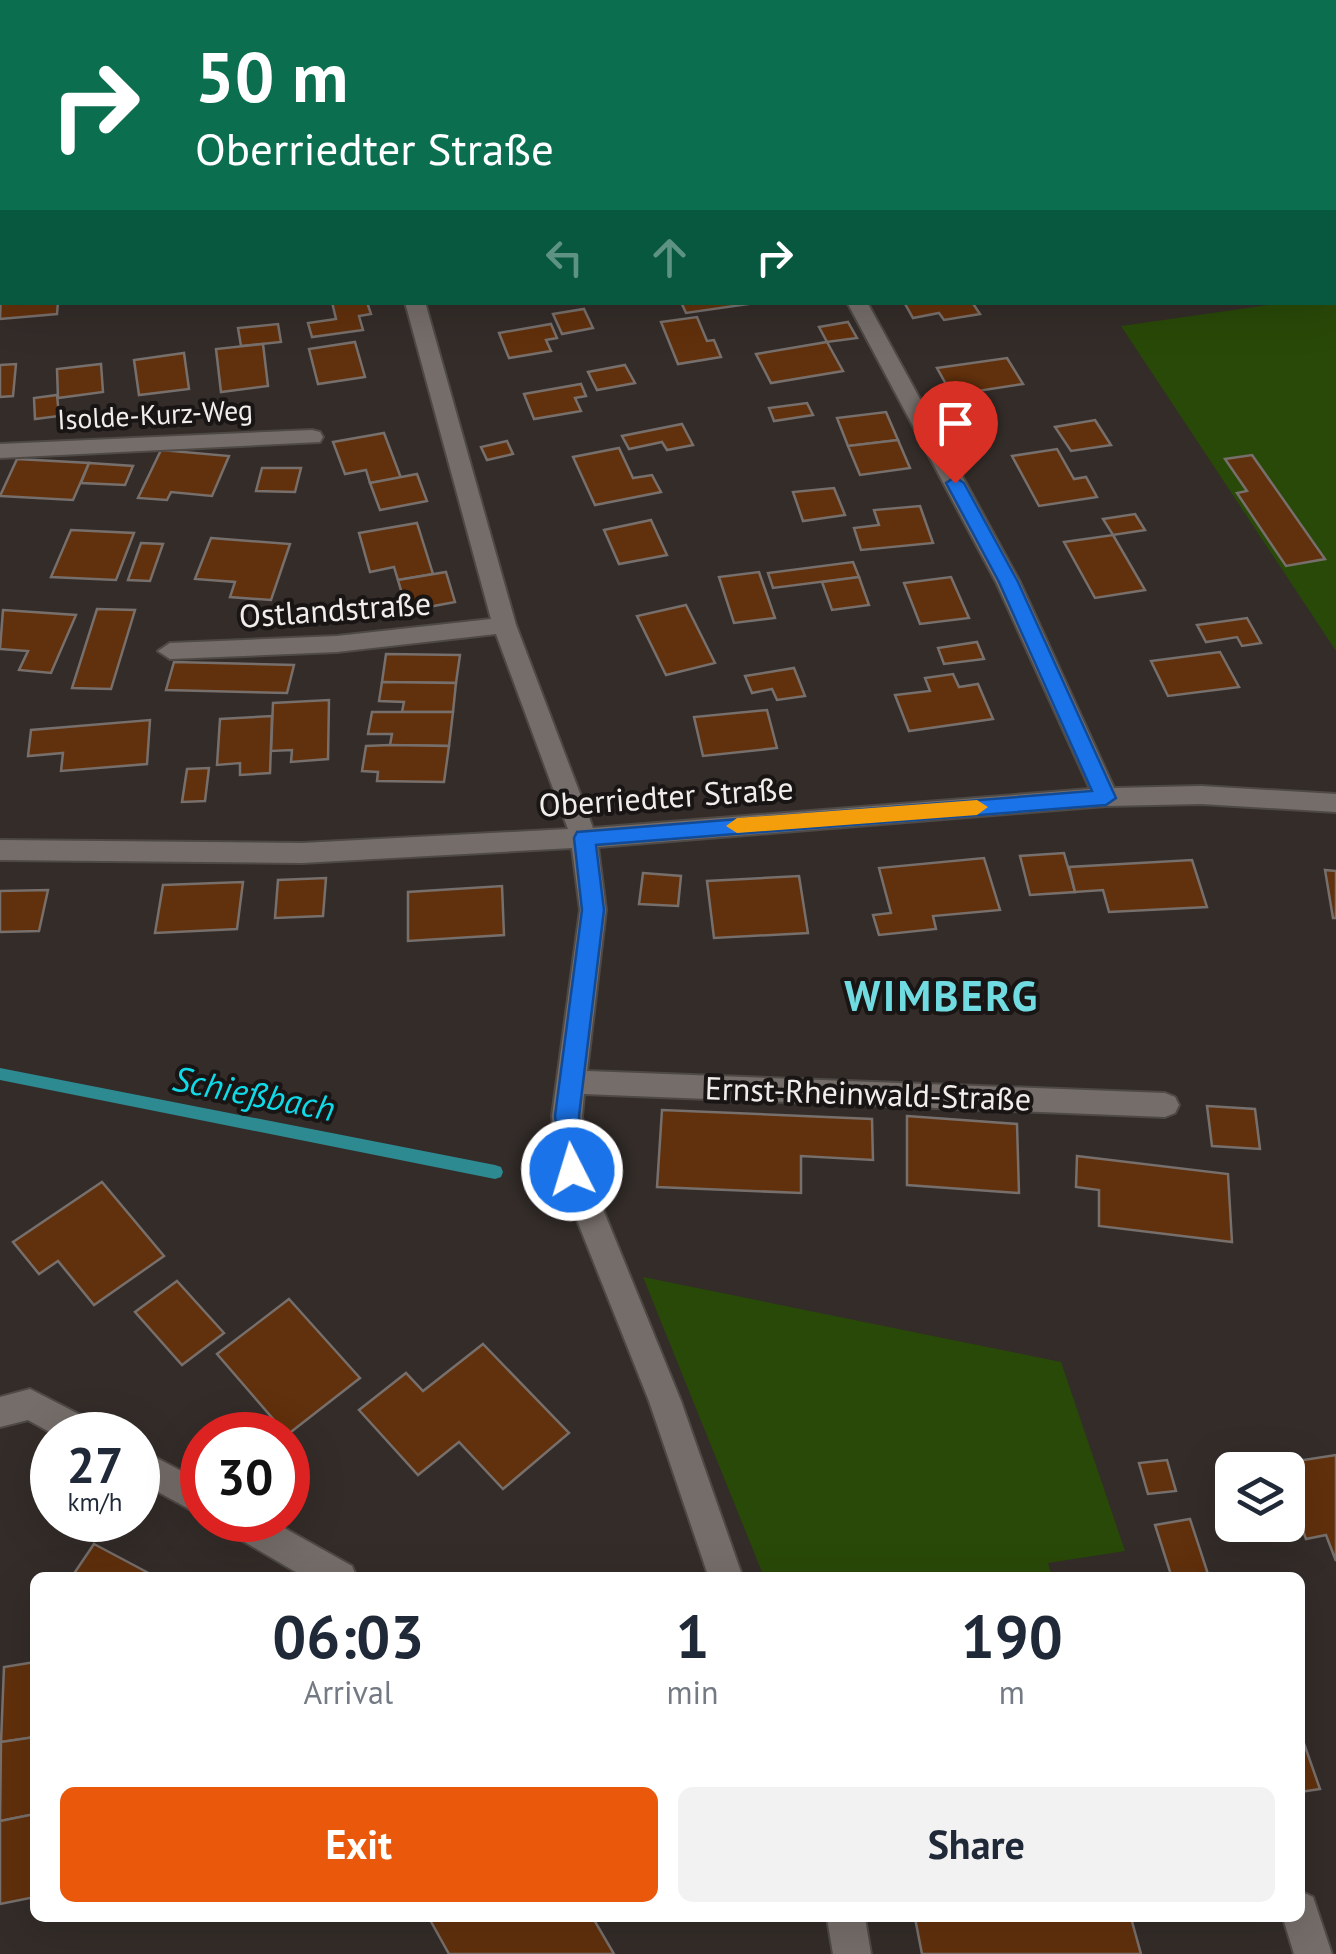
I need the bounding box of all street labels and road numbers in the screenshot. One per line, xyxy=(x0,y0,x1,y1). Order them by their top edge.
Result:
street label: Isolde-Kurz-Weg xyxy=(56,390,254,438)
street label: Ostlandstraße xyxy=(238,581,432,637)
street label: Oberriedter Straße xyxy=(537,766,795,826)
street label: Ernst-Rheinwald-Straße xyxy=(704,1066,1032,1120)

